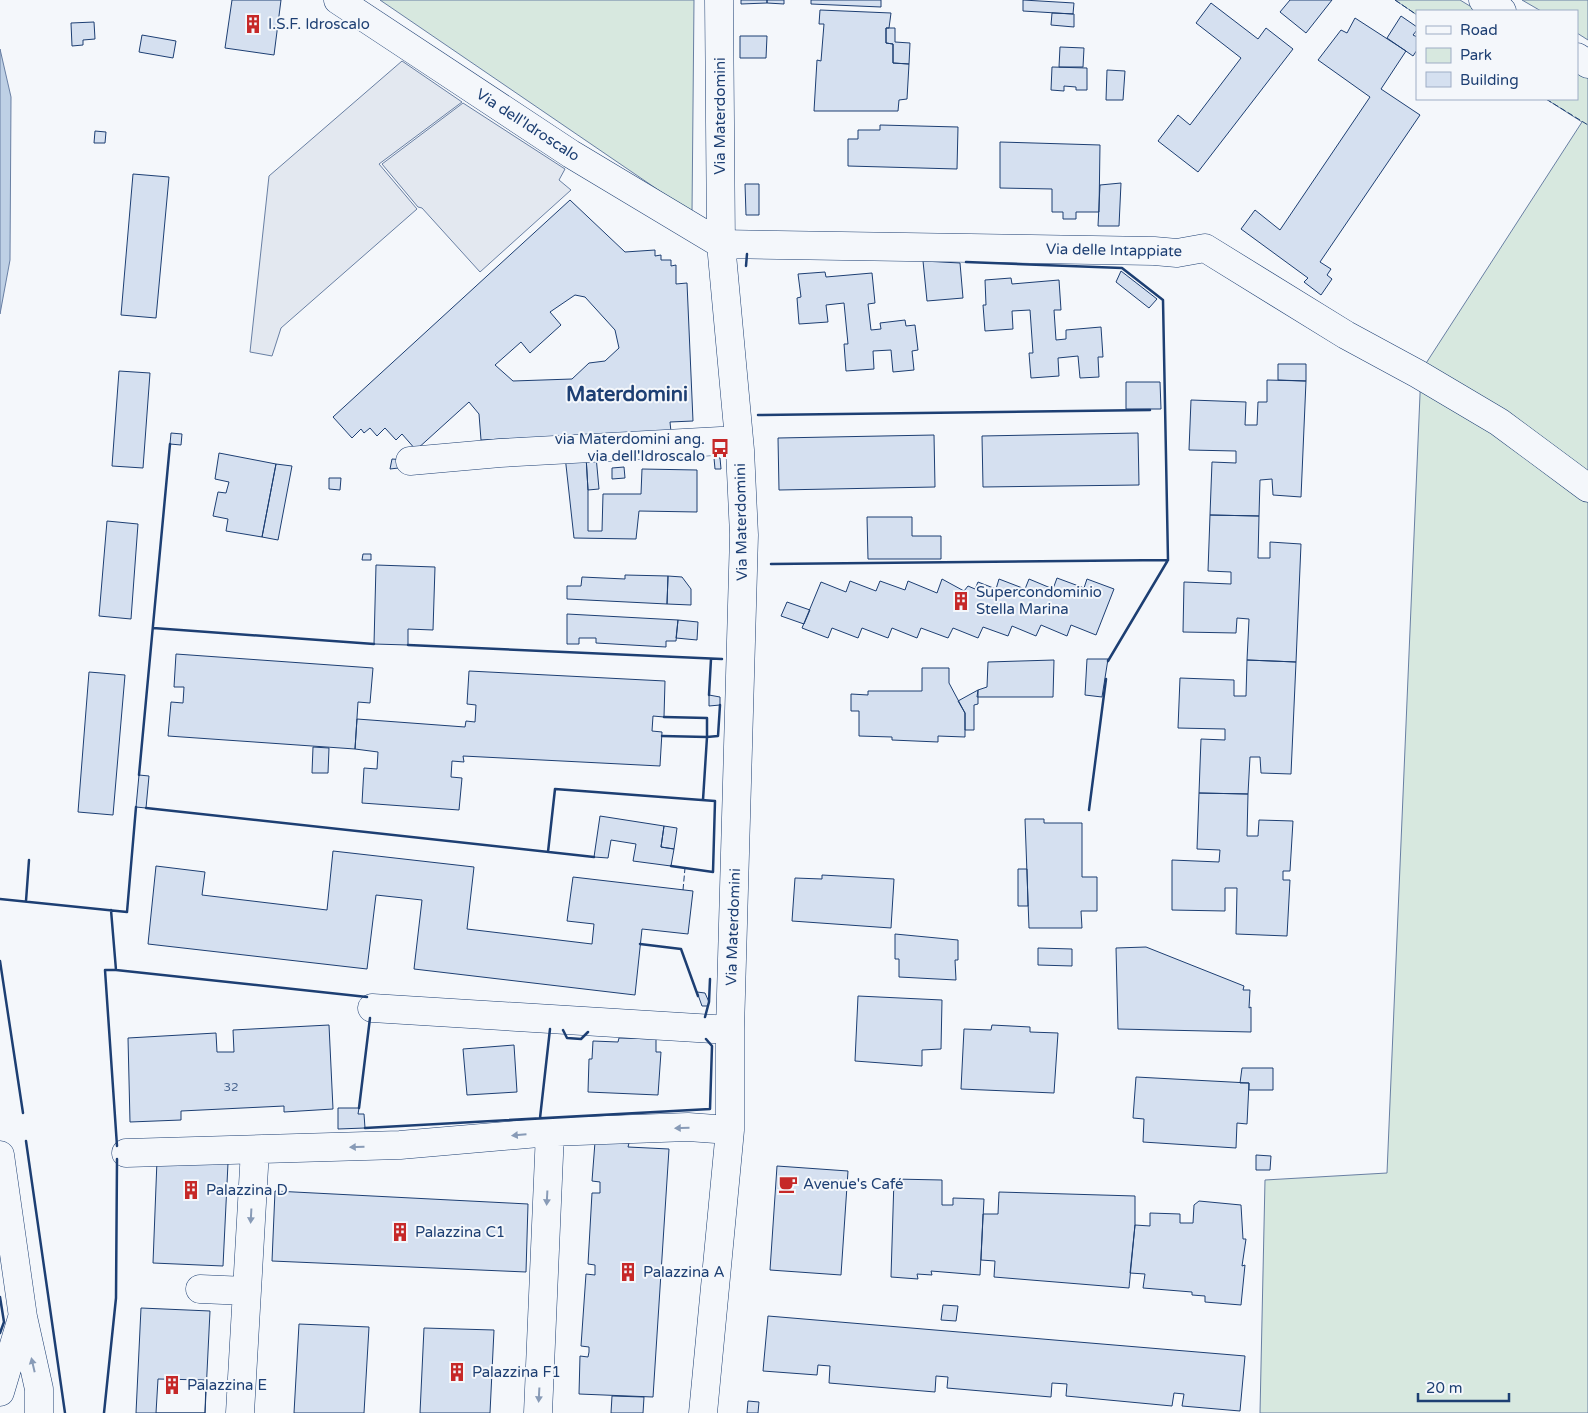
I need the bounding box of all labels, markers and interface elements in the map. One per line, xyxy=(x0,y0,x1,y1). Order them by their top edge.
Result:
legend xyxy=(1416,10,1578,100)
building icon: I.S.F. Idroscalo xyxy=(242,13,264,35)
place label: I.S.F. Idroscalo xyxy=(268,15,370,33)
text: Road xyxy=(1460,21,1498,39)
text: Park xyxy=(1460,46,1492,64)
street label: Via Materdomini xyxy=(711,57,729,175)
text: Building xyxy=(1460,71,1519,89)
street label: Via dell'Idroscalo xyxy=(473,85,583,165)
street label: Via delle Intappiate xyxy=(1046,240,1182,260)
district label: Materdomini xyxy=(566,383,688,407)
place label: via Materdomini ang. via dell'Idroscalo xyxy=(555,430,705,465)
bus stop icon: via Materdomini ang. via dell'Idroscalo xyxy=(709,437,731,459)
street label: Via Materdomini xyxy=(731,463,751,581)
place label: Supercondominio Stella Marina xyxy=(976,583,1102,618)
building icon: Supercondominio Stella Marina xyxy=(950,590,972,612)
street label: Via Materdomini xyxy=(722,868,744,986)
house number: 32 xyxy=(223,1080,239,1094)
one-way arrow xyxy=(673,1124,689,1132)
one-way arrow xyxy=(511,1131,527,1139)
one-way arrow xyxy=(349,1143,365,1151)
cafe icon: Avenue's Café xyxy=(777,1173,799,1195)
place label: Avenue's Café xyxy=(803,1175,904,1193)
building icon: Palazzina D xyxy=(180,1179,202,1201)
place label: Palazzina D xyxy=(206,1181,288,1199)
one-way arrow xyxy=(543,1190,551,1206)
one-way arrow xyxy=(247,1209,255,1225)
building icon: Palazzina C1 xyxy=(389,1221,411,1243)
place label: Palazzina C1 xyxy=(415,1223,505,1241)
building icon: Palazzina A xyxy=(617,1261,639,1283)
place label: Palazzina A xyxy=(643,1263,725,1281)
one-way arrow xyxy=(29,1357,37,1372)
building icon: Palazzina F1 xyxy=(446,1361,468,1383)
place label: Palazzina F1 xyxy=(472,1363,561,1381)
scale bar xyxy=(1418,1370,1509,1402)
building icon: Palazzina E xyxy=(161,1374,183,1396)
place label: Palazzina E xyxy=(187,1376,267,1394)
text: 20 m xyxy=(1426,1379,1463,1397)
one-way arrow xyxy=(534,1387,542,1403)

